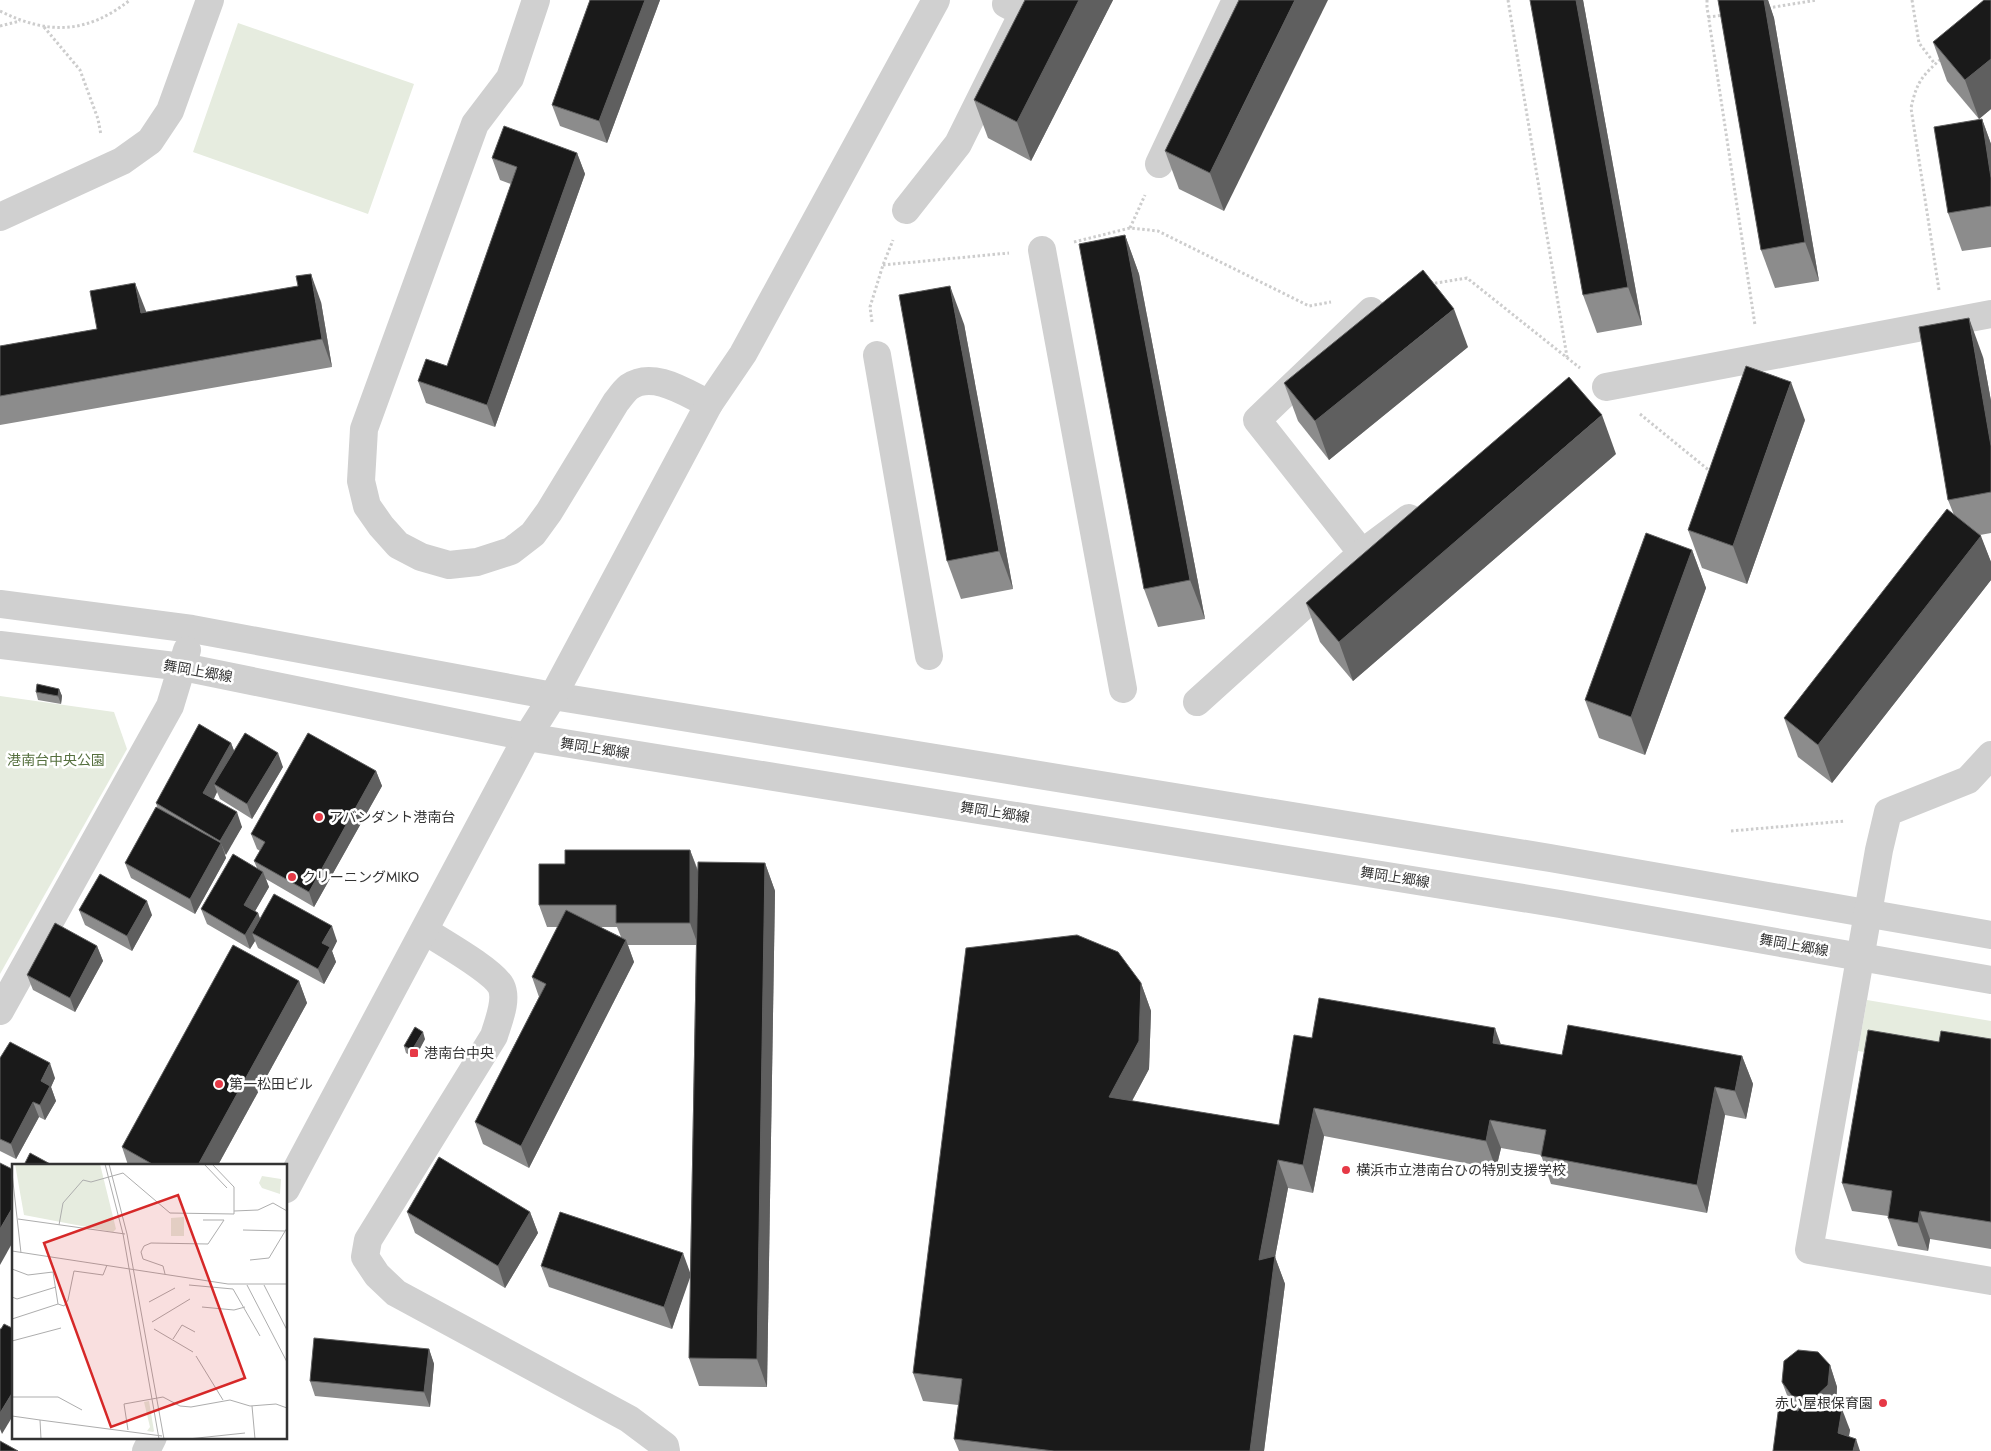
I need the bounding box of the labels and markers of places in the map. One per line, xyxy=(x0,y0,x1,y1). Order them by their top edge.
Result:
place label: アバンダント港南台 xyxy=(329,807,455,827)
marker: アバンダント港南台 xyxy=(313,811,325,823)
place label: クリーニングMIKO xyxy=(302,867,419,887)
marker: クリーニングMIKO xyxy=(286,871,298,883)
place label: 港南台中央 xyxy=(424,1043,494,1063)
marker: 港南台中央 xyxy=(408,1047,420,1059)
place label: 第一松田ビル xyxy=(229,1074,313,1094)
marker: 第一松田ビル xyxy=(213,1078,225,1090)
place label: 横浜市立港南台ひの特別支援学校 xyxy=(1356,1160,1566,1180)
marker: 横浜市立港南台ひの特別支援学校 xyxy=(1340,1164,1352,1176)
place label: 赤い屋根保育園 xyxy=(1775,1393,1873,1413)
marker: 赤い屋根保育園 xyxy=(1877,1397,1889,1409)

